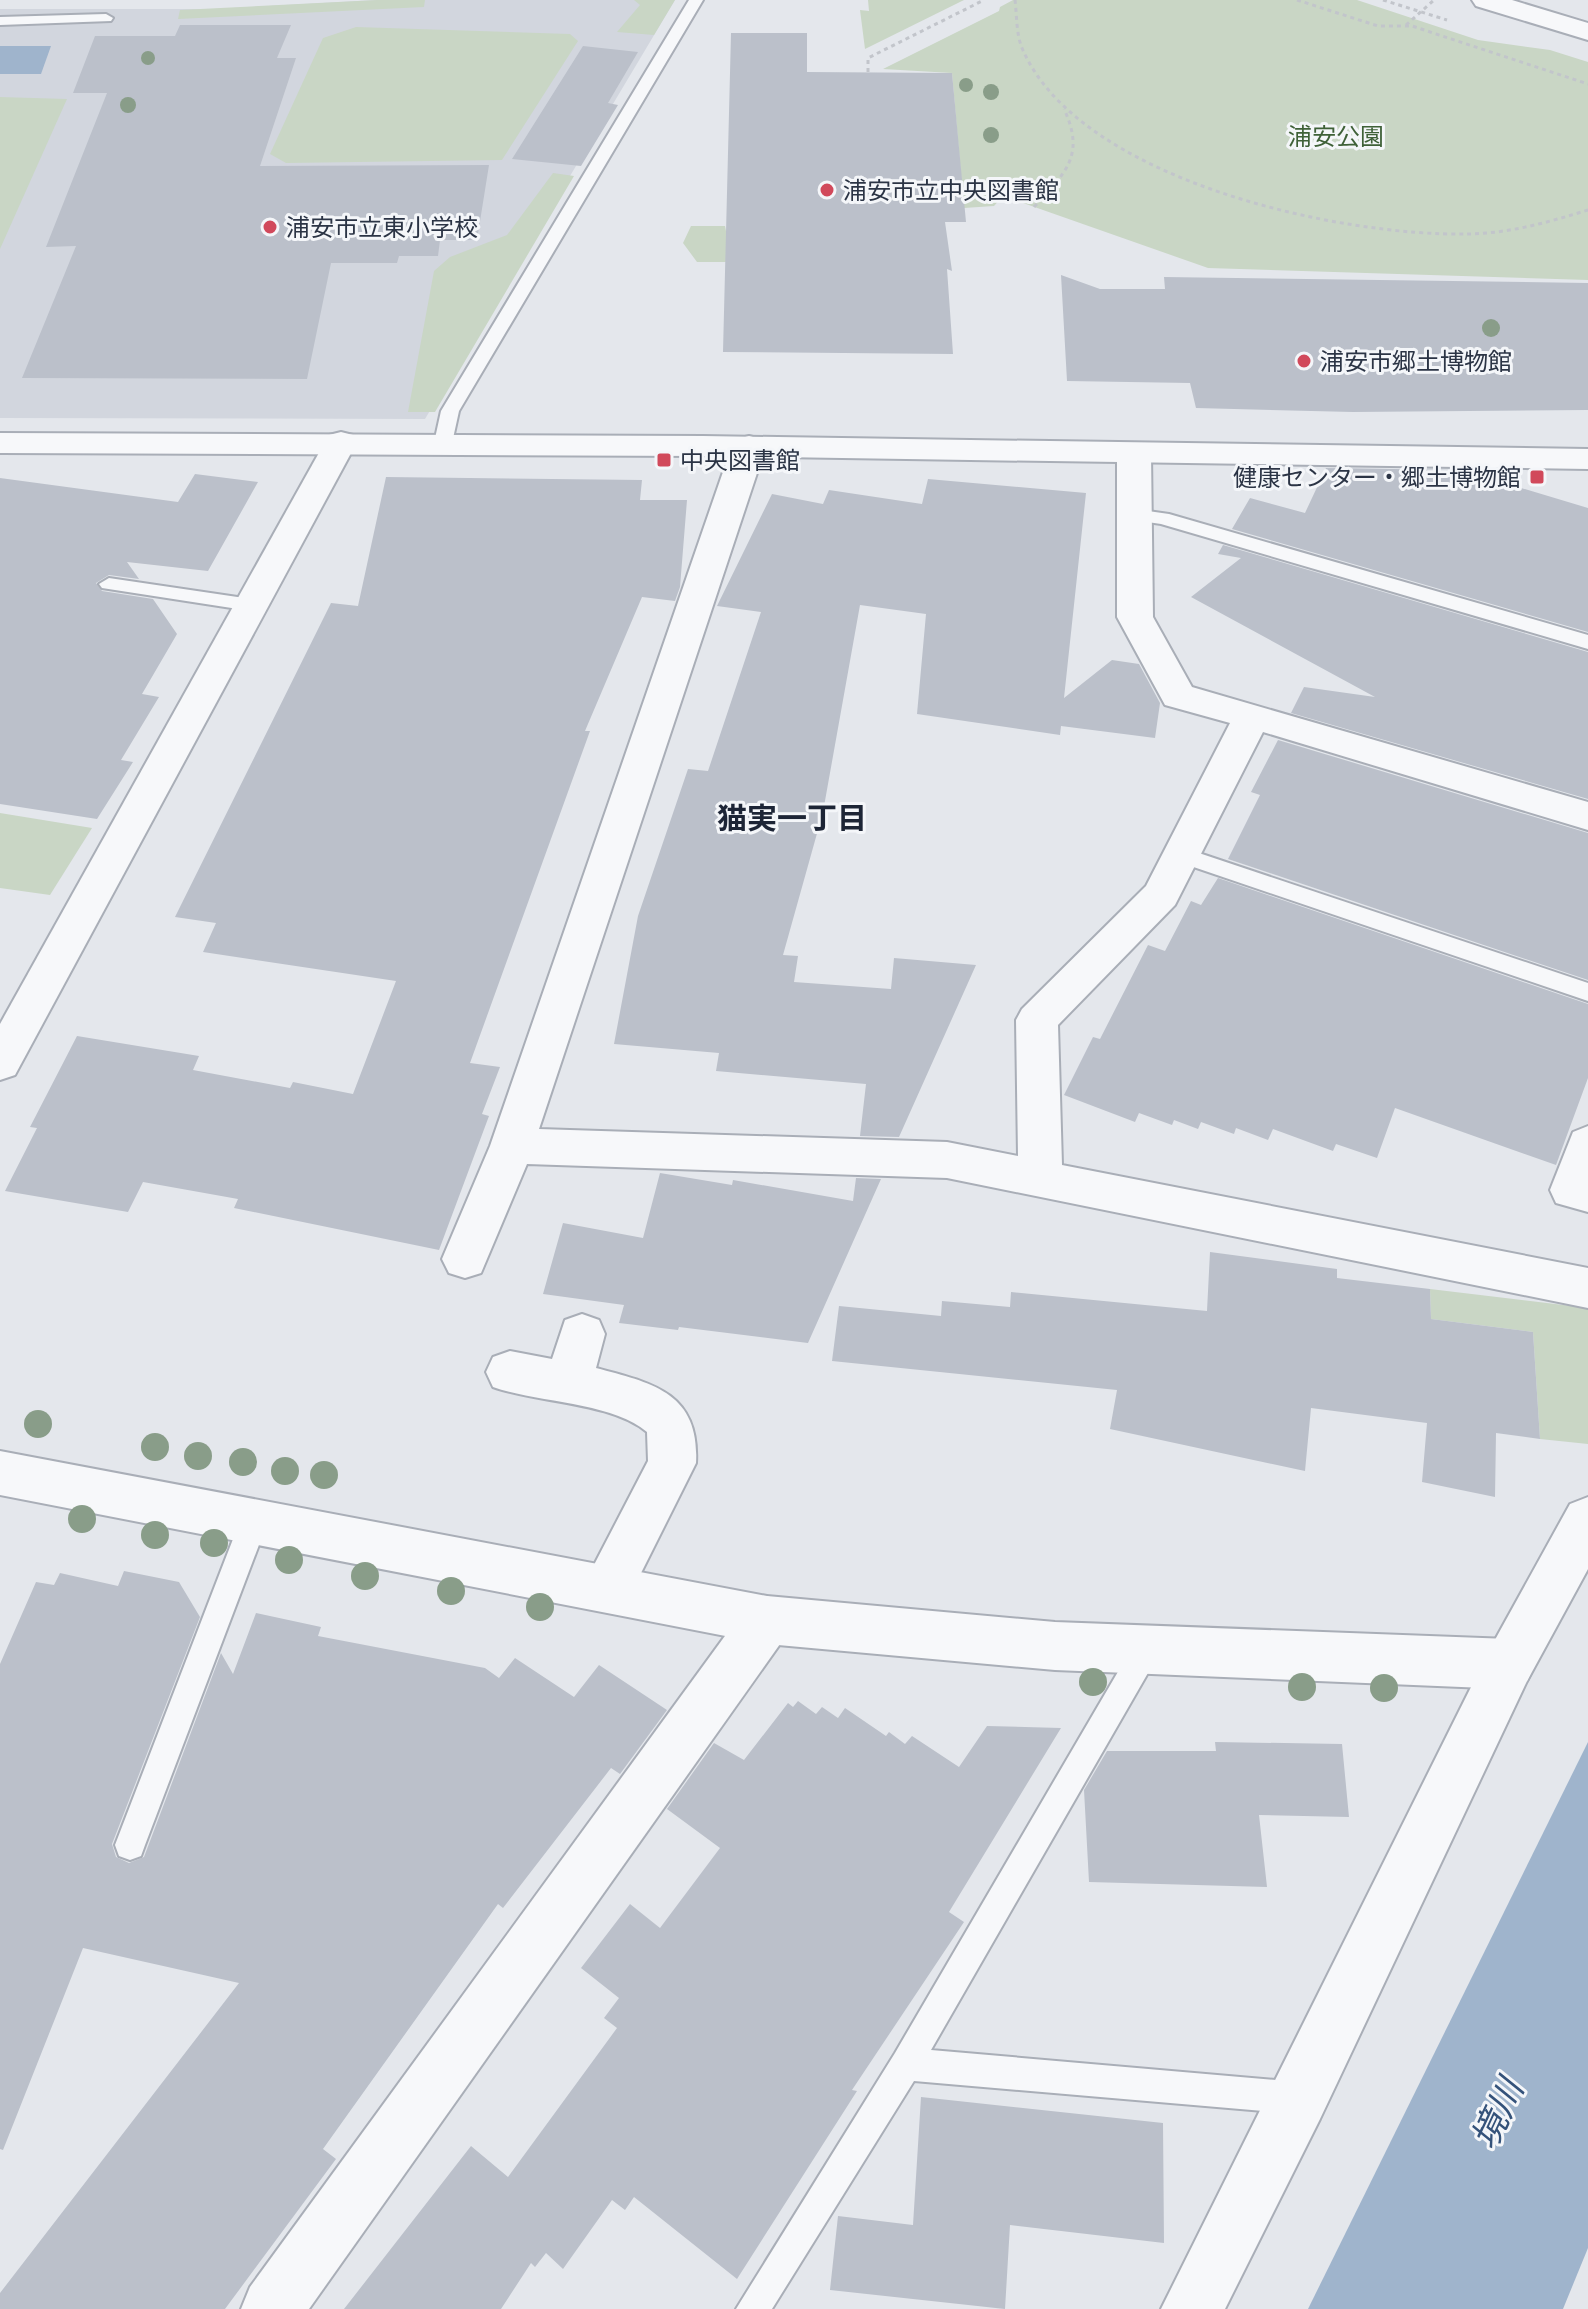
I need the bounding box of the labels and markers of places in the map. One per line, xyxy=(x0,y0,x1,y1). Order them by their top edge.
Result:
place label: 浦安市立中央図書館 xyxy=(843,174,1059,206)
marker: 浦安市立中央図書館 xyxy=(818,181,836,199)
place label: 浦安市立東小学校 xyxy=(286,211,478,243)
marker: 浦安市立東小学校 xyxy=(261,218,279,236)
place label: 浦安市郷土博物館 xyxy=(1320,345,1512,377)
marker: 浦安市郷土博物館 xyxy=(1295,352,1313,370)
place label: 中央図書館 xyxy=(680,444,800,476)
marker: 中央図書館 xyxy=(655,451,673,469)
place label: 健康センター・郷土博物館 xyxy=(1233,461,1521,493)
marker: 健康センター・郷土博物館 xyxy=(1528,468,1546,486)

